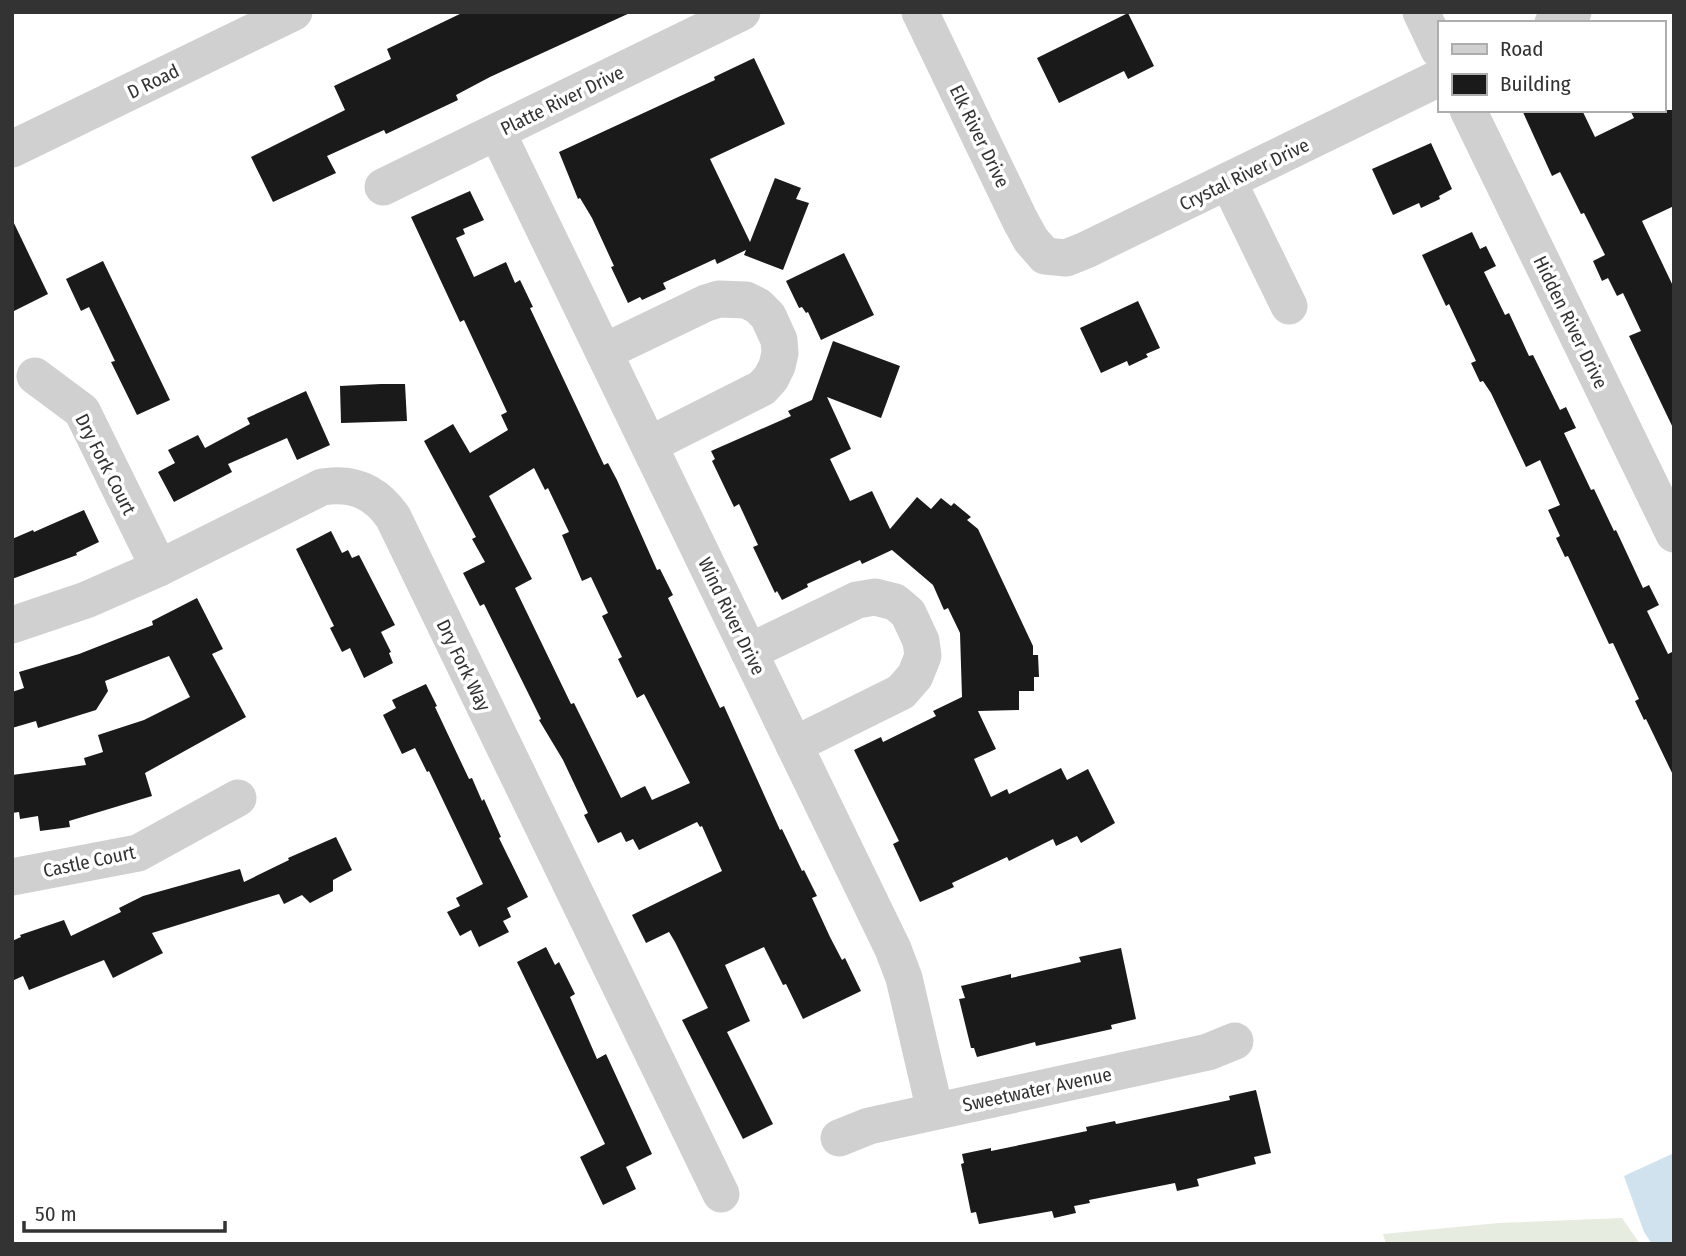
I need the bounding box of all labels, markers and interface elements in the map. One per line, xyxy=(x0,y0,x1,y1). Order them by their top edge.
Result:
legend xyxy=(1438,21,1665,112)
text: Road xyxy=(1500,36,1544,62)
street label: D Road xyxy=(124,59,183,104)
street label: Platte River Drive xyxy=(497,61,628,140)
text: Building xyxy=(1500,71,1571,97)
street label: Elk River Drive xyxy=(945,81,1014,191)
street label: Crystal River Drive xyxy=(1176,133,1313,216)
street label: Hidden River Drive xyxy=(1528,252,1613,392)
street label: Dry Fork Court xyxy=(70,410,141,519)
street label: Wind River Drive xyxy=(693,554,770,679)
street label: Dry Fork Way xyxy=(431,616,496,715)
street label: Castle Court xyxy=(41,840,138,882)
street label: Sweetwater Avenue xyxy=(960,1062,1114,1117)
scale bar xyxy=(24,1190,226,1234)
text: 50 m xyxy=(35,1201,77,1227)

